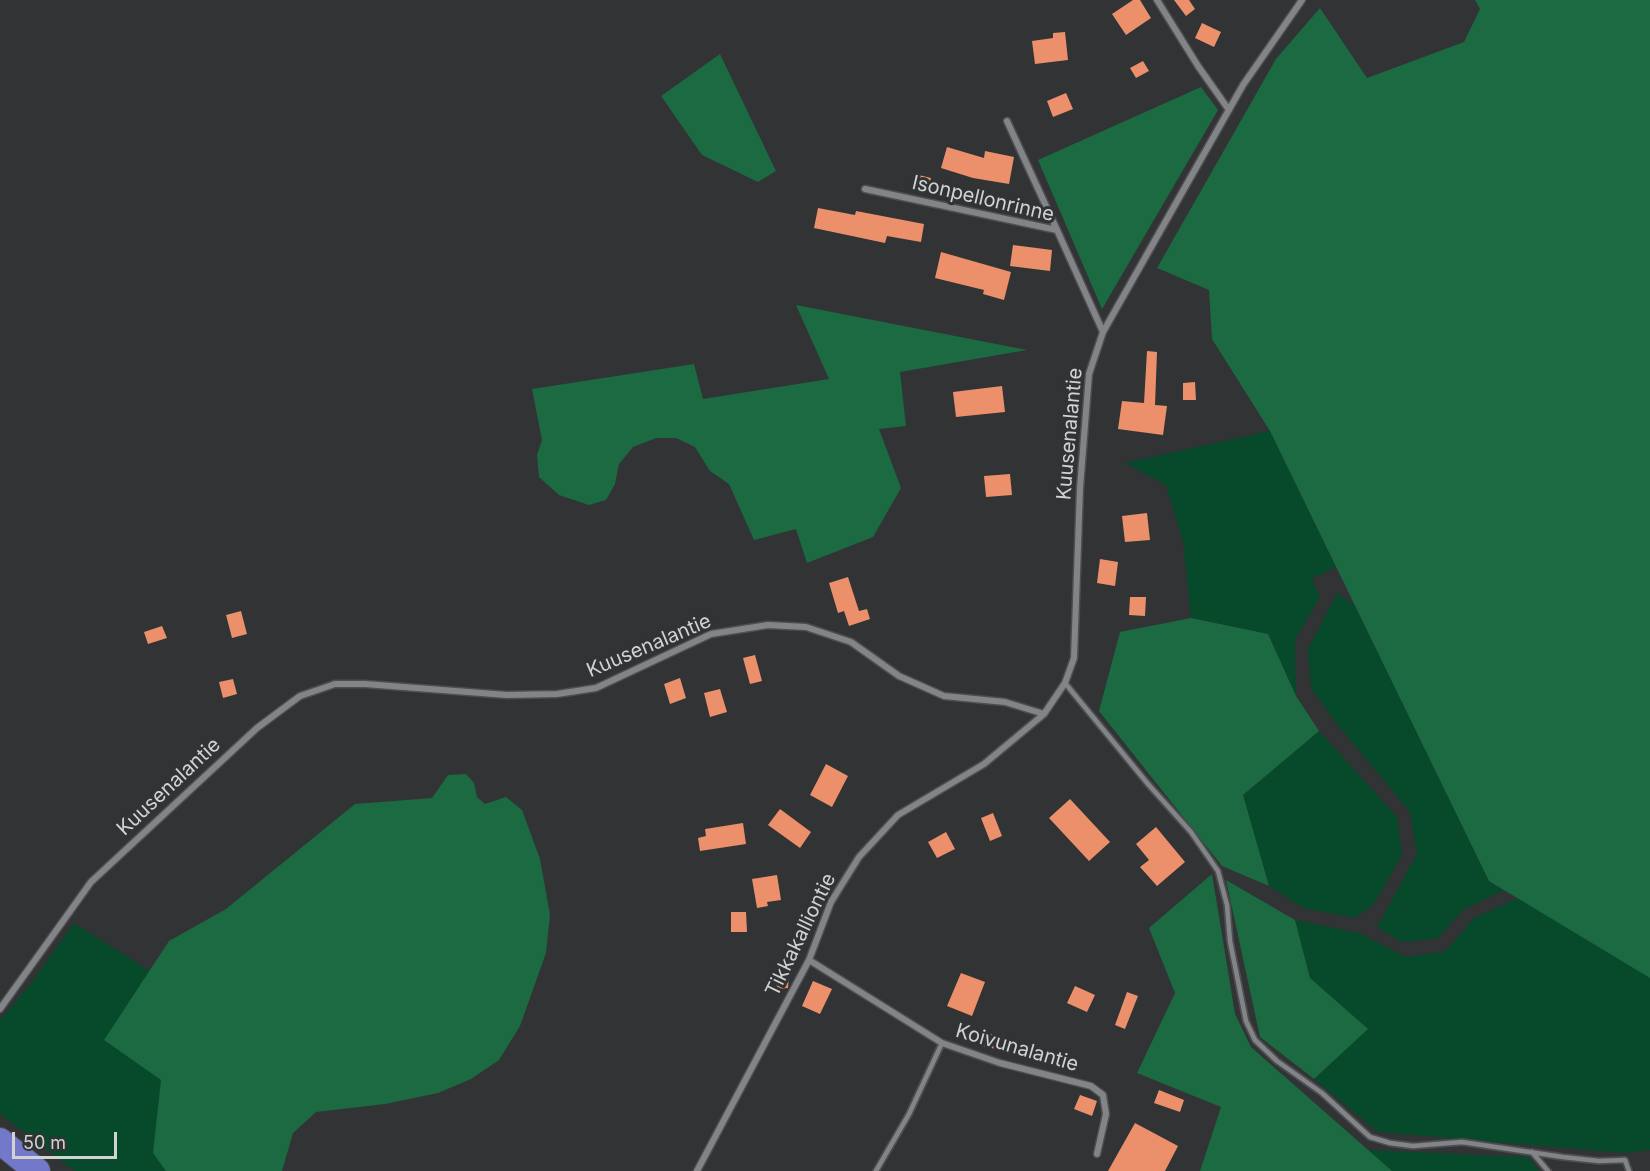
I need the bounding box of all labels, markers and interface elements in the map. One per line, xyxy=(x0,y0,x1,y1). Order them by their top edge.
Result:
street label: Isonpellonrinne xyxy=(910,171,1056,227)
street label: Kuusenalantie xyxy=(1052,367,1088,501)
street label: Kuusenalantie xyxy=(583,609,715,683)
street label: Kuusenalantie xyxy=(112,733,226,841)
street label: Tikkakalliontie xyxy=(761,869,841,1001)
street label: Koivunalantie xyxy=(953,1019,1081,1077)
scale bar xyxy=(15,1120,120,1158)
text: 50 m xyxy=(23,1132,66,1153)

